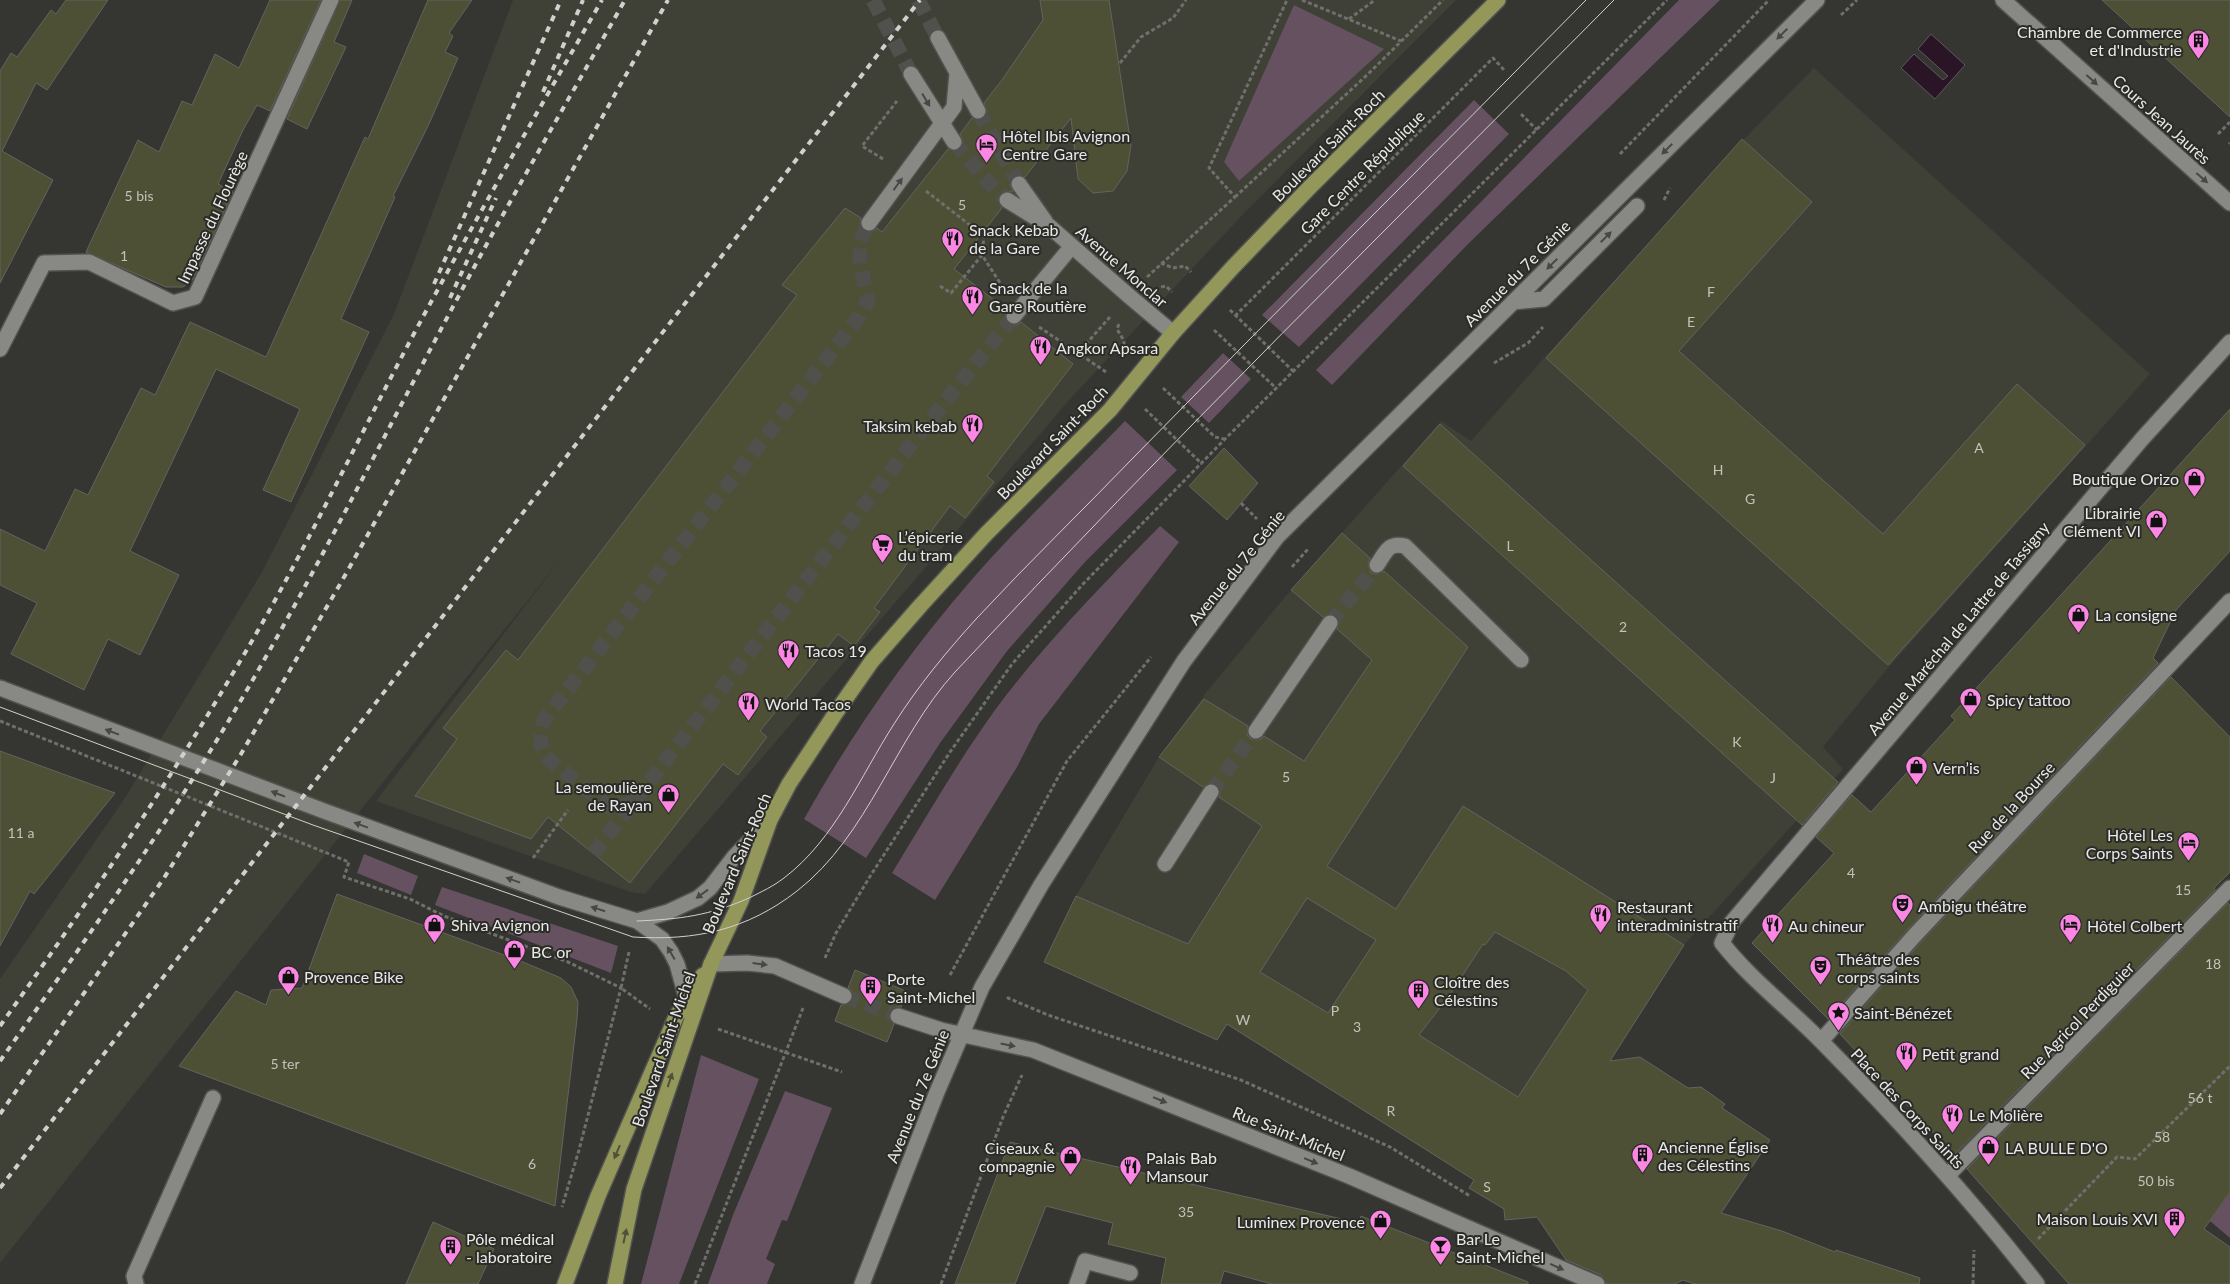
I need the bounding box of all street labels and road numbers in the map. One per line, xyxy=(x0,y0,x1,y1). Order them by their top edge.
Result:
street label: Cours Jean Jaurès xyxy=(2109,70,2215,168)
street label: Boulevard Saint-Roch xyxy=(1268,85,1388,205)
street label: Gare Centre République xyxy=(1296,106,1428,238)
street label: Impasse du Flourège xyxy=(173,148,251,286)
street label: Avenue du 7e Génie xyxy=(1460,216,1574,330)
street label: Avenue Monclar xyxy=(1072,221,1172,311)
street label: Boulevard Saint-Roch xyxy=(993,381,1111,503)
street label: Avenue du 7e Génie xyxy=(1184,506,1288,628)
street label: Avenue Maréchal de Lattre de Tassigny xyxy=(1863,517,2053,738)
street label: Rue de la Bourse xyxy=(1964,757,2058,857)
street label: Boulevard Saint-Roch xyxy=(698,790,774,936)
street label: Rue Agricol Perdiguier xyxy=(2016,957,2138,1082)
street label: Boulevard Saint-Michel xyxy=(627,969,699,1129)
street label: Avenue du 7e Génie xyxy=(882,1027,952,1165)
street label: Place des Corps Saints xyxy=(1848,1044,1969,1172)
street label: Rue Saint-Michel xyxy=(1230,1102,1348,1164)

